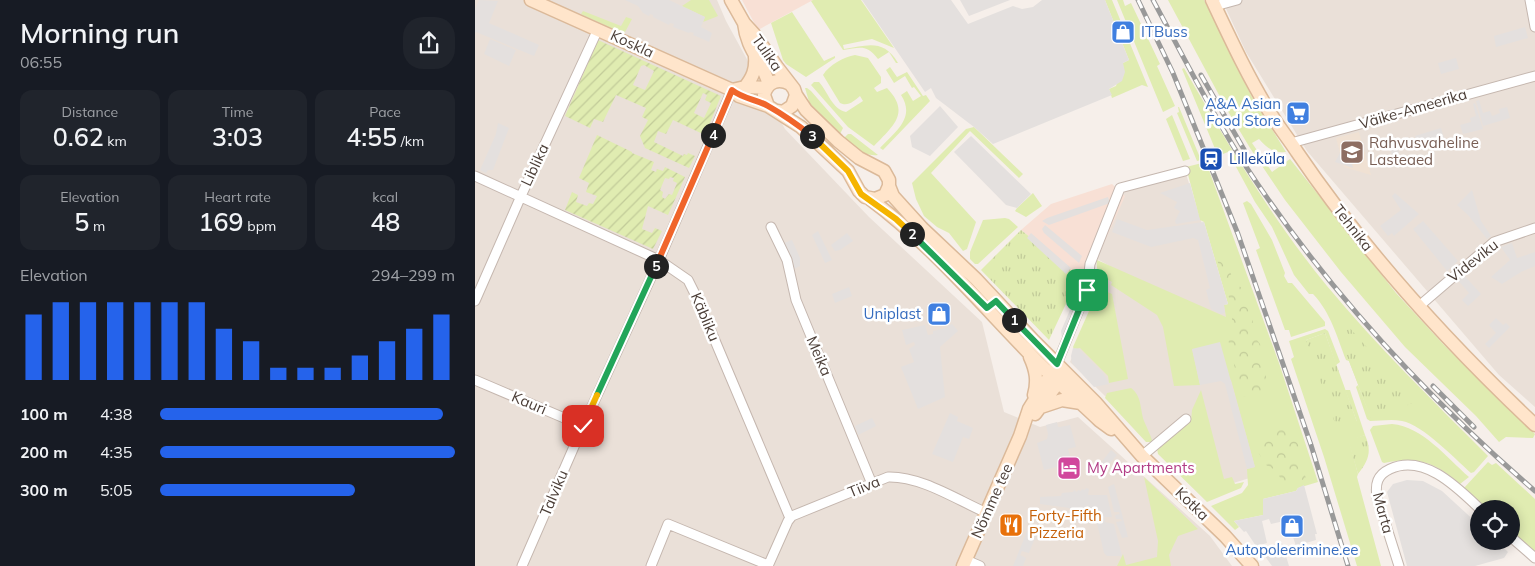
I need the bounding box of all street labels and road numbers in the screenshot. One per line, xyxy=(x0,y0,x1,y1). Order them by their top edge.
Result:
street label: Koskla xyxy=(608,25,657,62)
street label: Tulika xyxy=(748,31,787,75)
street label: Väike-Ameerika xyxy=(1357,84,1469,133)
street label: Liblika xyxy=(517,141,553,189)
street label: Tehnika xyxy=(1329,201,1377,255)
street label: Videviku xyxy=(1444,235,1502,286)
street label: Käbliku xyxy=(687,290,724,344)
street label: Meika xyxy=(803,333,836,379)
street label: Kauri xyxy=(509,387,550,418)
street label: Nõmme tee xyxy=(967,461,1016,541)
street label: Talviku xyxy=(535,467,572,519)
street label: Tiiva xyxy=(845,472,883,502)
street label: Kotka xyxy=(1171,483,1213,524)
street label: Marta xyxy=(1369,490,1398,536)

